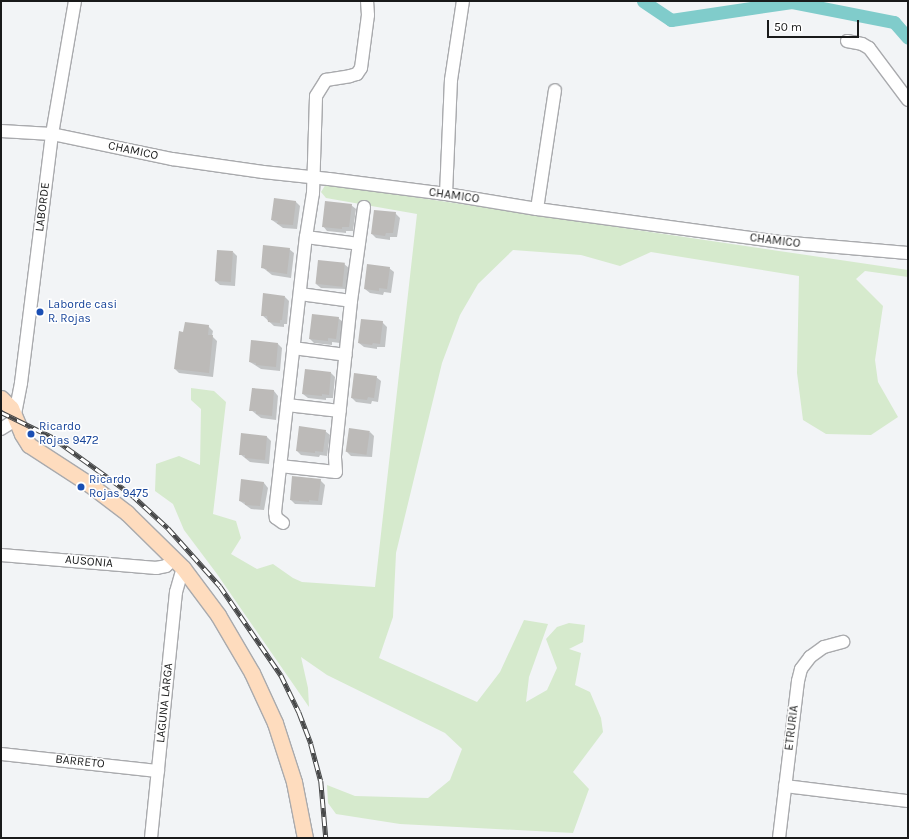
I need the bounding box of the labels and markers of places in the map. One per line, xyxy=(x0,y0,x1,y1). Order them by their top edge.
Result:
place label: Laborde casi R. Rojas xyxy=(48,298,117,326)
marker: Laborde casi R. Rojas xyxy=(35,307,45,317)
place label: Ricardo Rojas 9472 xyxy=(39,420,99,448)
marker: Ricardo Rojas 9472 xyxy=(26,429,36,439)
place label: Ricardo Rojas 9475 xyxy=(89,473,149,501)
marker: Ricardo Rojas 9475 xyxy=(76,482,86,492)

